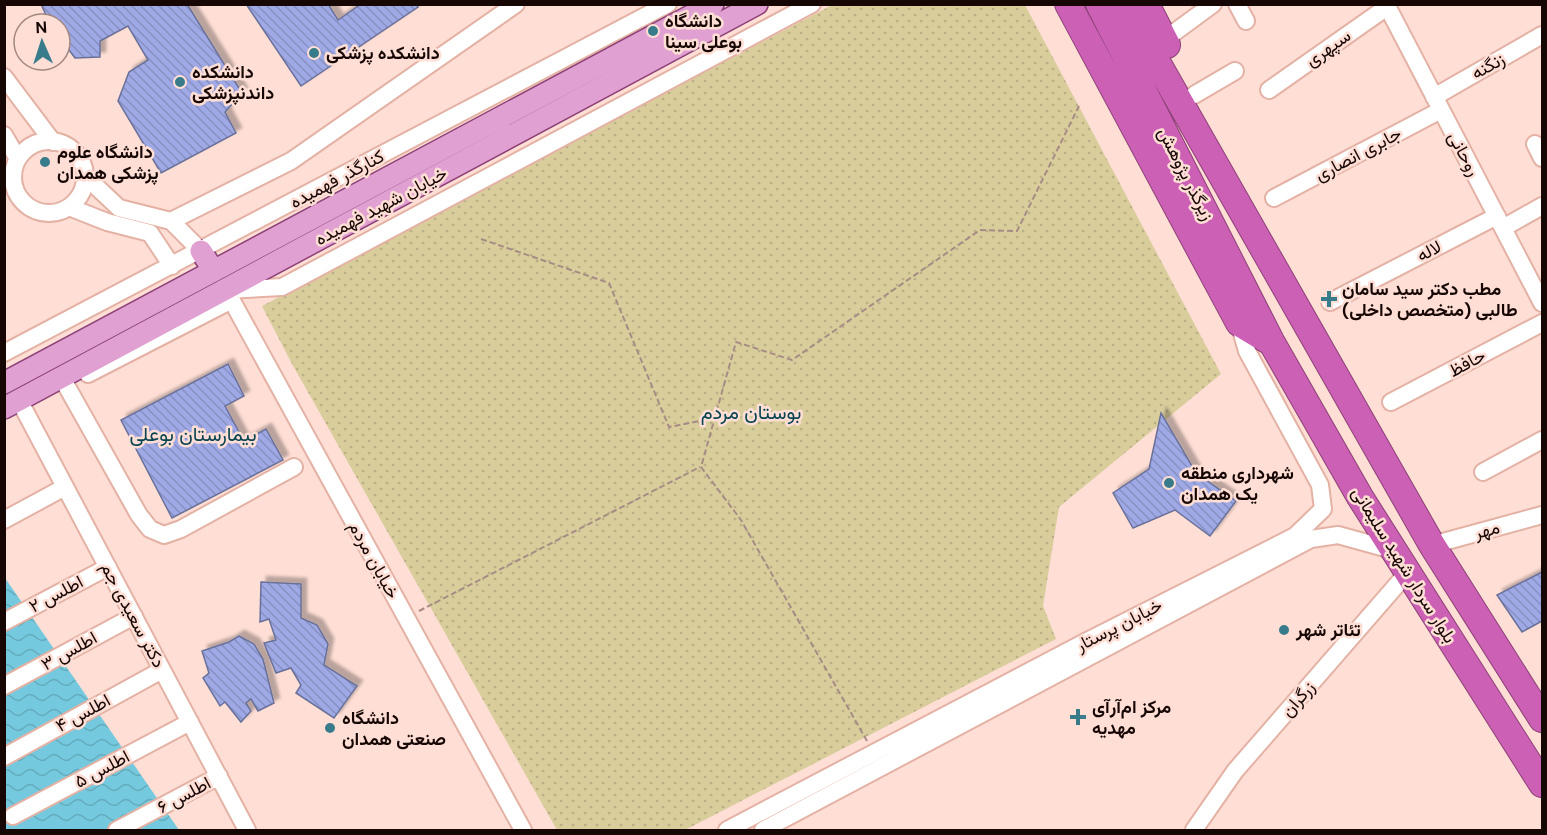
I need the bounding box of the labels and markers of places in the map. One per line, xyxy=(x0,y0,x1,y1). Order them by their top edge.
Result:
place label: دانشگاه بوعلی سینا xyxy=(665,9,742,54)
marker: دانشگاه بوعلی سینا xyxy=(646,24,660,38)
place label: دانشکده پزشکی xyxy=(326,41,440,65)
marker: دانشکده پزشکی xyxy=(307,46,321,60)
place label: دانشکده داندنپزشکی xyxy=(192,60,274,105)
marker: دانشکده داندنپزشکی xyxy=(173,75,187,89)
place label: دانشگاه علوم پزشکی همدان xyxy=(57,140,159,185)
marker: دانشگاه علوم پزشکی همدان xyxy=(38,155,52,169)
place label: مطب دکتر سید سامان طالبی (متخصص داخلی) xyxy=(1342,277,1518,322)
marker: مطب دکتر سید سامان طالبی (متخصص داخلی) xyxy=(1320,290,1338,308)
place label: شهرداری منطقه یک همدان xyxy=(1181,461,1294,506)
marker: شهرداری منطقه یک همدان xyxy=(1162,476,1176,490)
place label: تئاتر شهر xyxy=(1295,618,1361,642)
marker: تئاتر شهر xyxy=(1277,623,1291,637)
place label: مرکز ام‌آر‌آی مهدیه xyxy=(1092,695,1172,740)
place label: دانشگاه صنعتی همدان xyxy=(342,706,446,751)
marker: مرکز ام‌آر‌آی مهدیه xyxy=(1069,708,1087,726)
marker: دانشگاه صنعتی همدان xyxy=(323,721,337,735)

